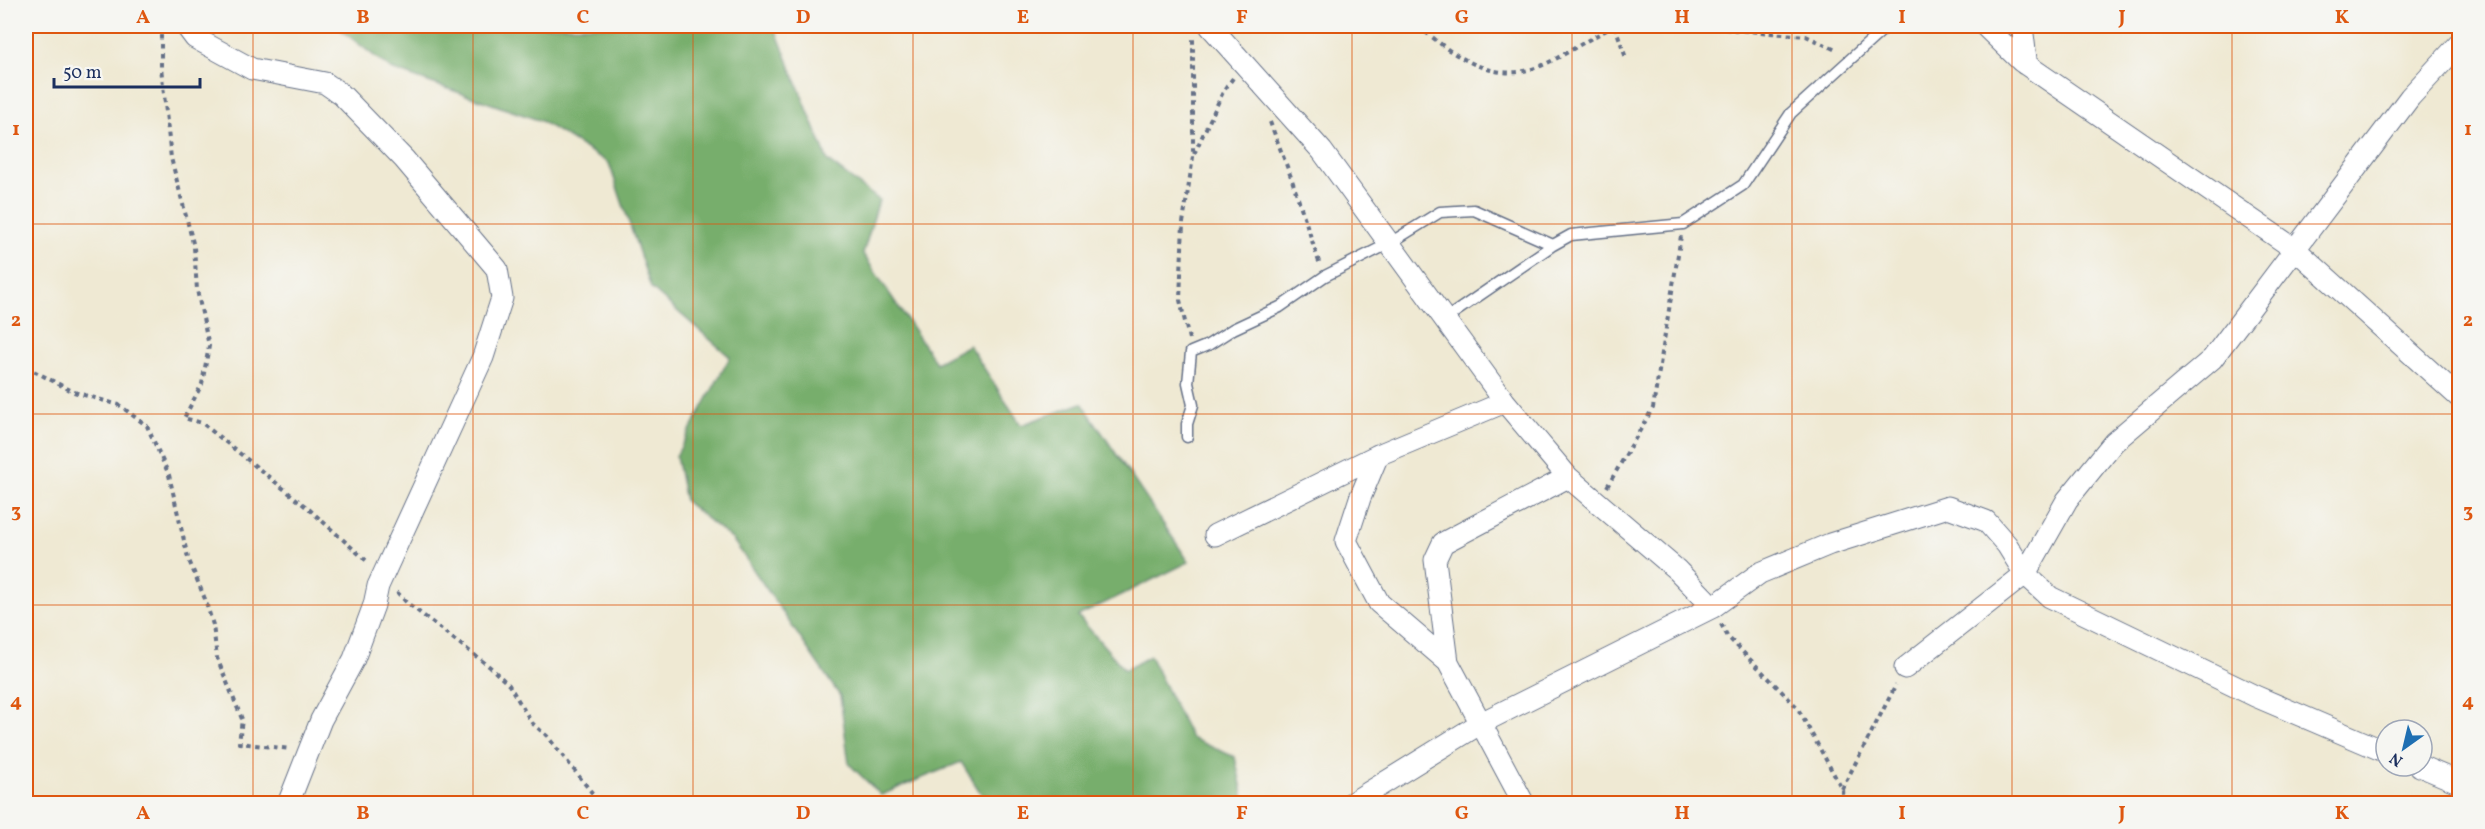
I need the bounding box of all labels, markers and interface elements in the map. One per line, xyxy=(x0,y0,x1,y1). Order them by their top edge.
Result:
text: A xyxy=(136,4,150,32)
text: B xyxy=(356,4,370,32)
text: C xyxy=(577,4,590,32)
text: D xyxy=(796,4,810,32)
text: E xyxy=(1017,4,1029,32)
text: F xyxy=(1236,4,1248,32)
text: G xyxy=(1455,4,1469,32)
text: H xyxy=(1674,4,1690,32)
text: I xyxy=(1898,4,1906,32)
text: J xyxy=(2117,4,2126,32)
text: K xyxy=(2335,4,2350,32)
scale bar xyxy=(54,51,200,89)
text: 50 m xyxy=(63,61,102,86)
text: 1 xyxy=(12,116,20,144)
text: 1 xyxy=(2464,116,2472,144)
text: 2 xyxy=(11,307,21,335)
text: 2 xyxy=(2463,307,2473,335)
text: 3 xyxy=(11,498,21,526)
text: 3 xyxy=(2463,498,2473,526)
text: 4 xyxy=(10,688,22,716)
text: 4 xyxy=(2462,688,2474,716)
north arrow xyxy=(2374,718,2434,778)
text: N xyxy=(2385,746,2408,771)
text: A xyxy=(136,800,150,828)
text: B xyxy=(356,800,370,828)
text: C xyxy=(577,800,590,828)
text: D xyxy=(796,800,810,828)
text: E xyxy=(1017,800,1029,828)
text: F xyxy=(1236,800,1248,828)
text: G xyxy=(1455,800,1469,828)
text: H xyxy=(1674,800,1690,828)
text: I xyxy=(1898,800,1906,828)
text: J xyxy=(2117,800,2126,828)
text: K xyxy=(2335,800,2350,828)

